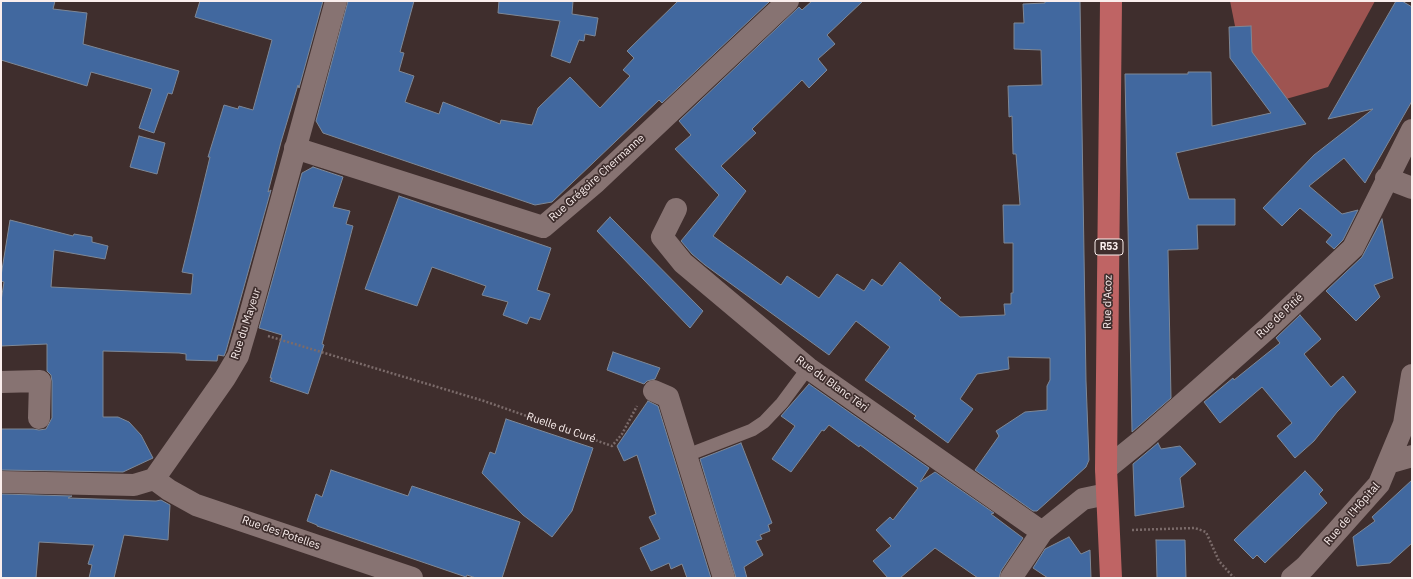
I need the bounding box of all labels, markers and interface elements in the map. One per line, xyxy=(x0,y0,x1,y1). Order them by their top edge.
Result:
street label: Rue Grégoire Chermanne xyxy=(546,132,648,224)
road number: R53 xyxy=(1095,239,1123,255)
street label: Rue d'Acoz xyxy=(1101,275,1115,329)
street label: Rue du Mayeur xyxy=(228,287,264,361)
street label: Rue de Pitié xyxy=(1254,291,1306,341)
street label: Rue du Blanc Tèri xyxy=(793,353,871,415)
street label: Ruelle du Curé xyxy=(525,410,597,446)
street label: Rue de l'Hôpital xyxy=(1321,480,1383,548)
street label: Rue des Potelles xyxy=(240,513,322,553)

